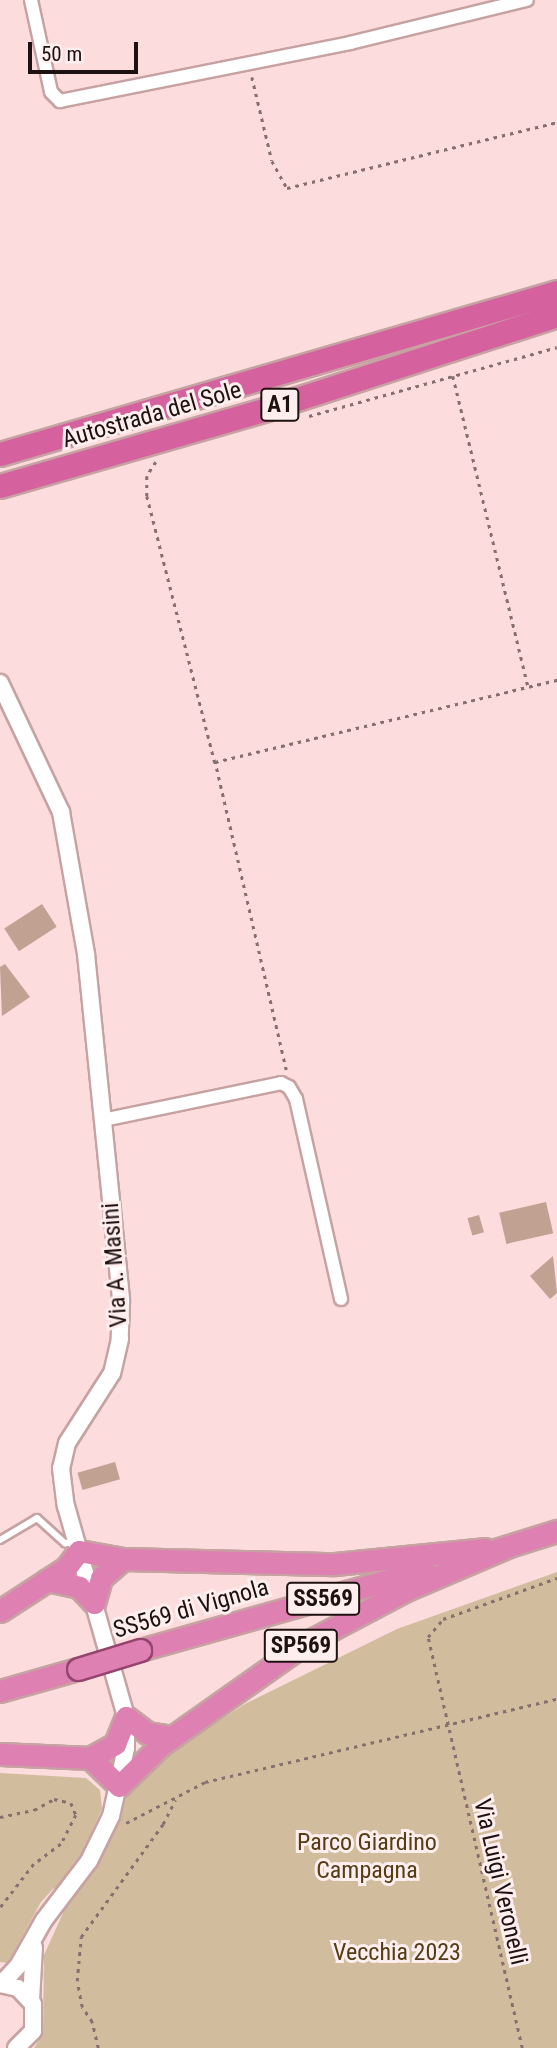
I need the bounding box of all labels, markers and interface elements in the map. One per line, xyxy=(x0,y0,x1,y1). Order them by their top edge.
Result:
scale bar xyxy=(32,28,142,72)
text: 50 m xyxy=(41,42,82,66)
street label: Autostrada del Sole xyxy=(59,376,245,454)
road number: A1 xyxy=(259,386,301,424)
street label: Via A. Masini xyxy=(96,1202,134,1328)
street label: SS569 di Vignola xyxy=(110,1573,272,1645)
road number: SS569 xyxy=(284,1580,362,1618)
road number: SP569 xyxy=(262,1626,340,1666)
street label: Via Luigi Veronelli xyxy=(467,1796,533,1968)
park label: Parco Giardino Campagna xyxy=(297,1829,437,1885)
park label: Vecchia 2023 xyxy=(333,1939,461,1967)

